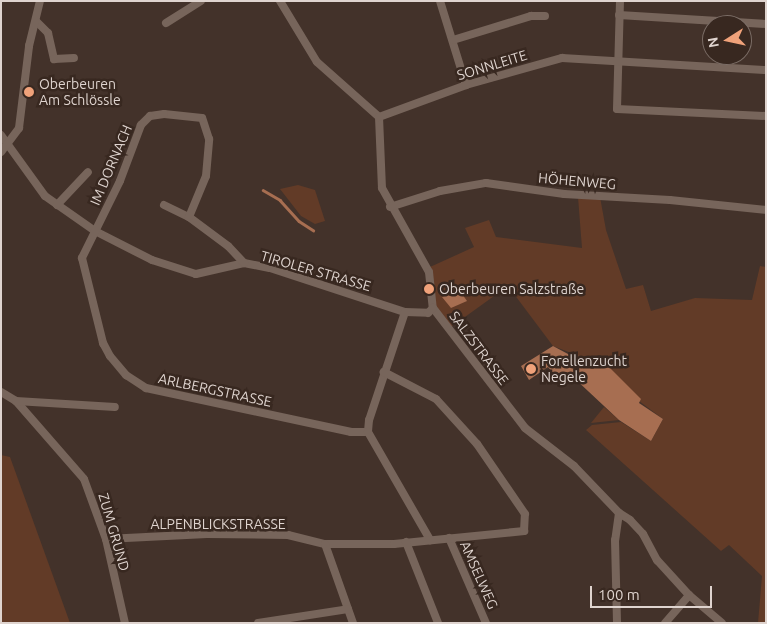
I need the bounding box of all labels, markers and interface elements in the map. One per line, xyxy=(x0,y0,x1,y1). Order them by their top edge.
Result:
north arrow xyxy=(702,15,752,65)
text: N xyxy=(704,36,722,49)
street label: SONNLEITE xyxy=(455,46,529,84)
place label: Oberbeuren Am Schlössle xyxy=(39,76,121,108)
marker: Oberbeuren Am Schlössle xyxy=(23,86,35,98)
street label: IM DORNACH xyxy=(87,122,135,208)
street label: HÖHENWEG xyxy=(537,169,617,193)
street label: TIROLER STRASSE xyxy=(259,247,373,295)
place label: Oberbeuren Salzstraße xyxy=(439,281,584,297)
marker: Oberbeuren Salzstraße xyxy=(423,283,435,295)
street label: SALZSTRASSE xyxy=(446,308,512,388)
place label: Forellenzucht Negele xyxy=(541,353,627,386)
marker: Forellenzucht Negele xyxy=(525,363,537,375)
street label: ARLBERGSTRASSE xyxy=(157,370,273,410)
street label: ZUM GRUND xyxy=(95,491,133,573)
street label: ALPENBLICKSTRASSE xyxy=(150,516,286,532)
street label: AMSELWEG xyxy=(456,538,502,612)
scale bar xyxy=(592,576,714,608)
text: 100 m xyxy=(598,586,640,603)

